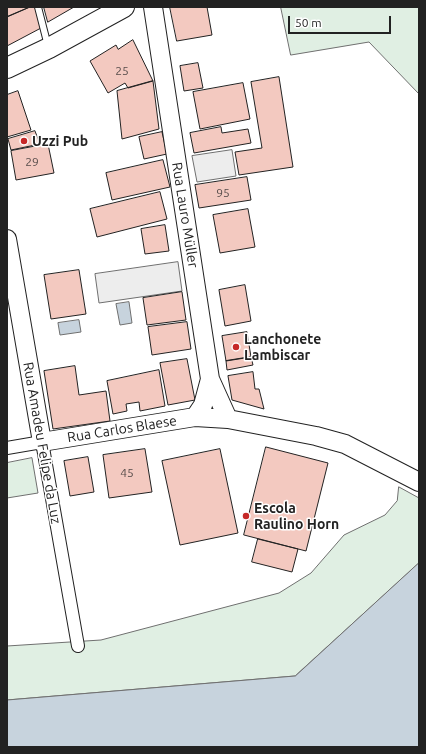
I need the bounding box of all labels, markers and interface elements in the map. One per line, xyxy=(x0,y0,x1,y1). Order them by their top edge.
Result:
scale bar xyxy=(290,8,393,34)
text: 50 m xyxy=(295,16,322,29)
house number: 25 xyxy=(115,64,129,78)
place label: Uzzi Pub xyxy=(32,133,88,149)
marker: Uzzi Pub xyxy=(19,136,29,146)
house number: 29 xyxy=(25,155,39,169)
street label: Rua Lauro Müller xyxy=(168,161,202,269)
house number: 95 xyxy=(216,186,230,200)
place label: Lanchonete Lambiscar xyxy=(244,331,321,364)
marker: Lanchonete Lambiscar xyxy=(231,342,241,352)
street label: Rua Amadeu Felipe da Luz xyxy=(19,361,65,525)
street label: Rua Carlos Blaese xyxy=(66,412,178,446)
house number: 45 xyxy=(120,466,134,480)
place label: Escola Raulino Horn xyxy=(254,500,339,532)
marker: Escola Raulino Horn xyxy=(241,511,251,521)

